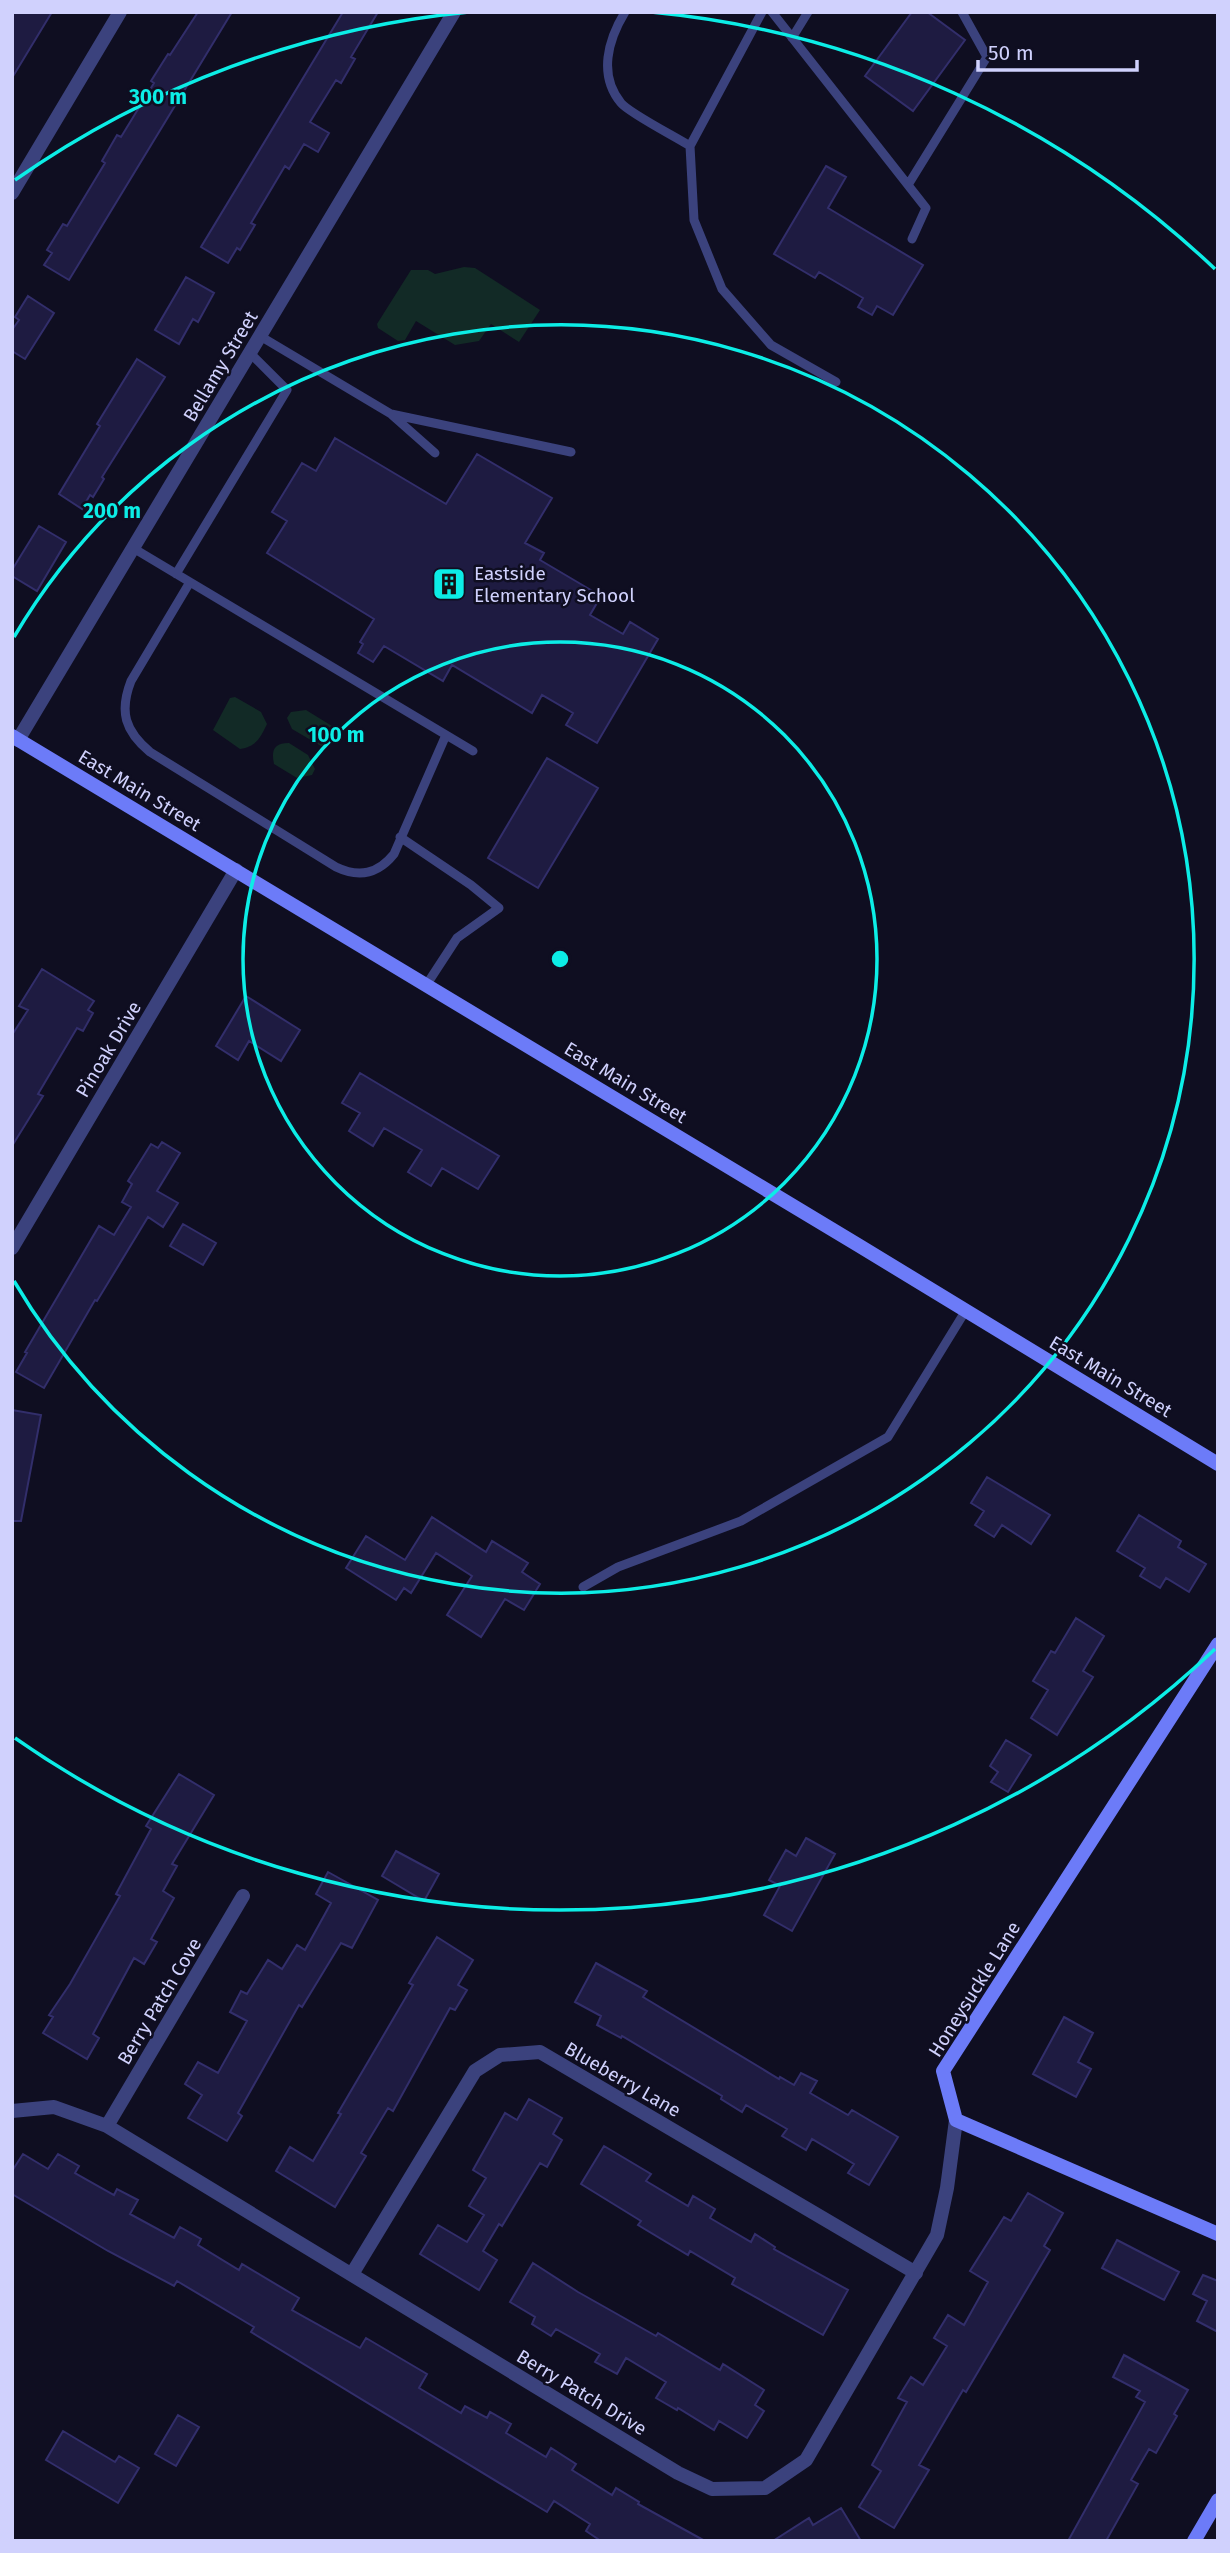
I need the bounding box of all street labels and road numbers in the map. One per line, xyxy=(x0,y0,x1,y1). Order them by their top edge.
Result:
street label: Bellamy Street xyxy=(178,306,263,426)
street label: East Main Street xyxy=(74,745,205,836)
street label: Pinoak Drive xyxy=(71,997,146,1102)
street label: East Main Street xyxy=(560,1037,691,1128)
street label: East Main Street xyxy=(1045,1331,1176,1422)
street label: Honeysuckle Lane xyxy=(924,1917,1025,2061)
street label: Berry Patch Cove xyxy=(112,1934,206,2069)
street label: Blueberry Lane xyxy=(561,2037,685,2122)
street label: Berry Patch Drive xyxy=(513,2345,651,2440)

